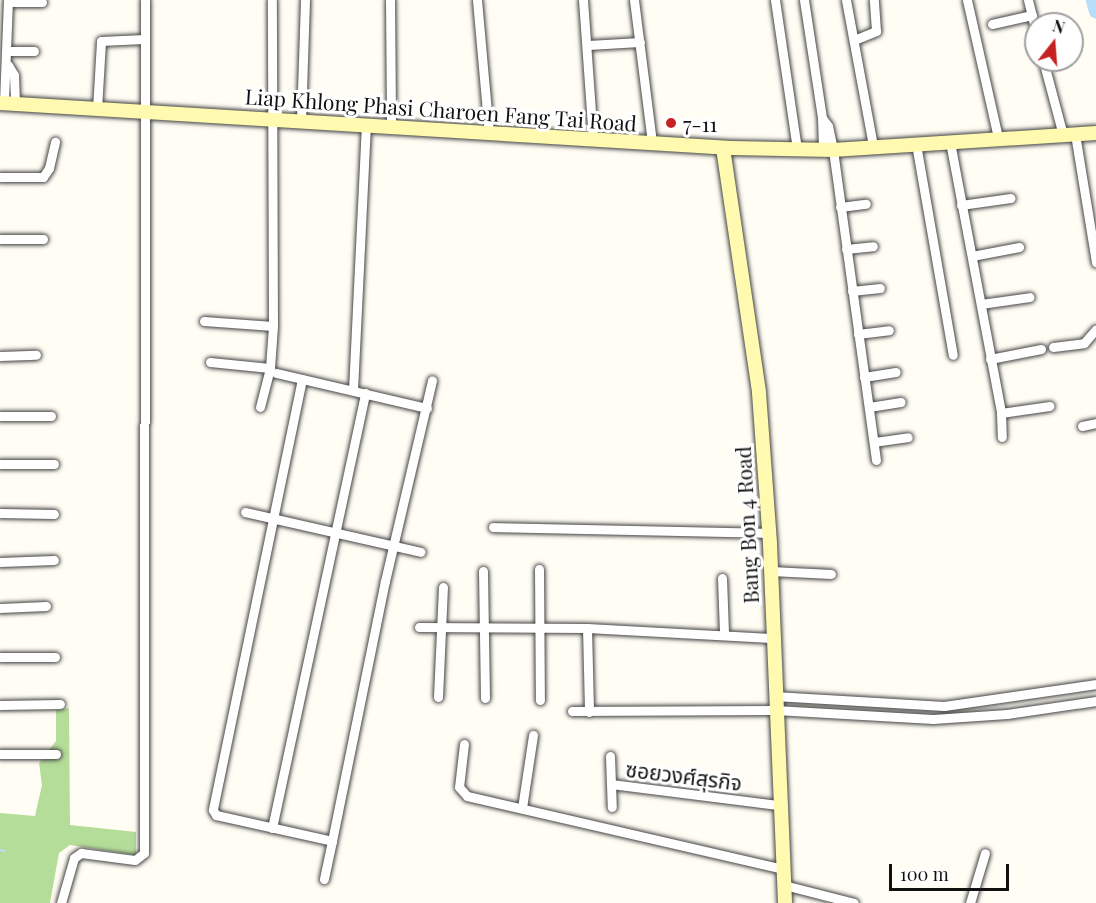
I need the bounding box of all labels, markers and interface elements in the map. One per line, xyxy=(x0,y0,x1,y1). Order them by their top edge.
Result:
north arrow xyxy=(1024,12,1084,72)
text: N xyxy=(1050,14,1067,38)
street label: Liap Khlong Phasi Charoen Fang Tai Road xyxy=(244,83,638,135)
place label: 7-11 xyxy=(683,110,717,136)
marker: 7-11 xyxy=(664,116,678,130)
street label: Bang Bon 4 Road xyxy=(729,445,763,605)
street label: ซอยวงศ์สุรกิจ xyxy=(624,755,744,795)
scale bar xyxy=(892,852,1012,890)
text: 100 m xyxy=(900,862,949,886)

